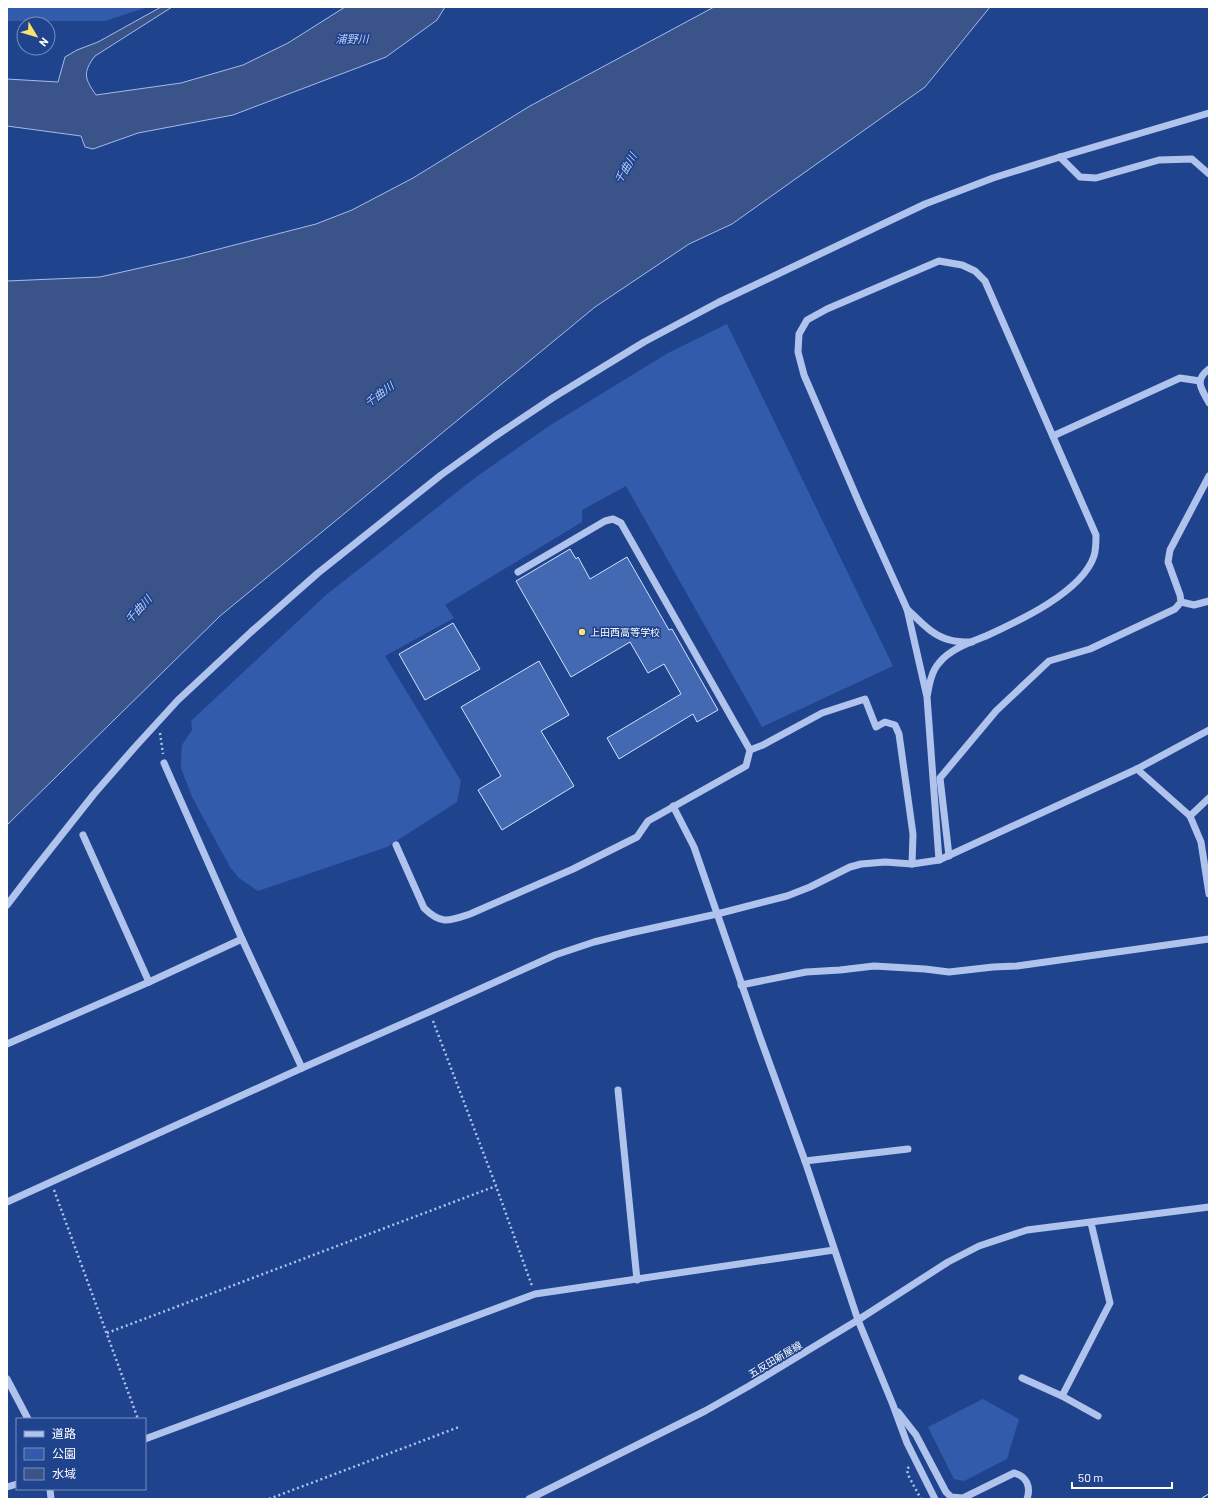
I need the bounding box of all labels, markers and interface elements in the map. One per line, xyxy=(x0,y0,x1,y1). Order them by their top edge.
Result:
north arrow xyxy=(16,16,56,56)
water label: 浦野川 xyxy=(336,32,369,45)
text: N xyxy=(37,36,52,49)
water label: 千曲川 xyxy=(611,150,639,186)
water label: 千曲川 xyxy=(362,378,397,409)
water label: 千曲川 xyxy=(122,592,155,626)
place label: 上田西高等学校 xyxy=(590,626,660,638)
marker: 上田西高等学校 xyxy=(577,627,587,637)
street label: 五反田新屋線 xyxy=(746,1338,804,1380)
legend xyxy=(16,1418,146,1490)
text: 道路 xyxy=(52,1426,76,1440)
text: 公園 xyxy=(52,1446,76,1460)
scale bar xyxy=(1072,1464,1172,1490)
text: 水域 xyxy=(52,1466,76,1480)
text: 50 m xyxy=(1078,1470,1103,1484)

